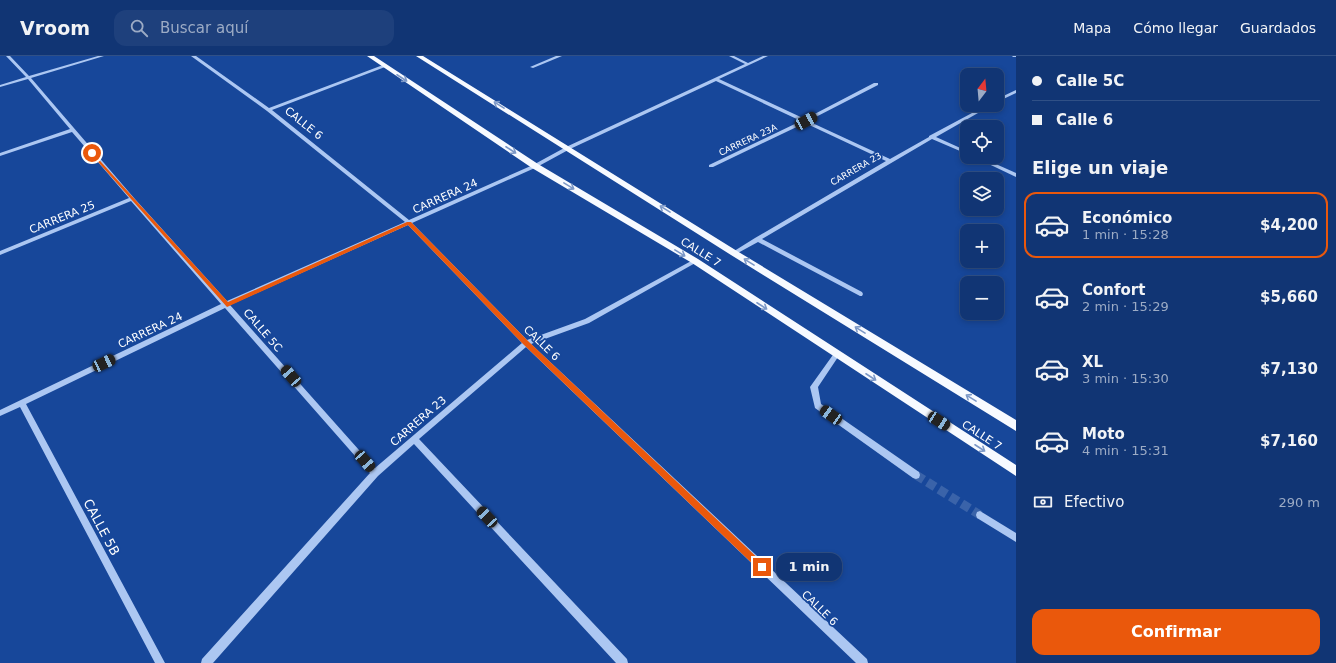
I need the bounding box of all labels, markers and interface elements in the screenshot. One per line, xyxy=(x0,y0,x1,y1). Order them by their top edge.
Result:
search box xyxy=(114,10,394,46)
text: Vroom xyxy=(20,17,90,39)
icon: search xyxy=(128,17,150,39)
text: Buscar aquí xyxy=(160,19,248,37)
text: Mapa xyxy=(1073,20,1111,36)
text: Cómo llegar xyxy=(1133,20,1218,36)
text: Guardados xyxy=(1240,20,1316,36)
north arrow xyxy=(960,68,1004,112)
map controls xyxy=(960,68,1004,320)
text: Calle 5C xyxy=(1056,72,1124,90)
one-way arrow xyxy=(396,74,407,82)
one-way arrow xyxy=(493,101,505,109)
street label: CALLE 6 xyxy=(282,104,325,143)
car xyxy=(793,110,819,132)
text: Calle 6 xyxy=(1056,111,1113,129)
button: locate xyxy=(960,120,1004,164)
street label: CARRERA 23A xyxy=(717,122,779,158)
route start xyxy=(83,144,101,162)
one-way arrow xyxy=(505,146,516,154)
street label: CARRERA 23 xyxy=(829,150,883,188)
text: Elige un viaje xyxy=(1032,157,1168,178)
button: layers xyxy=(960,172,1004,216)
street label: CARRERA 24 xyxy=(411,176,480,217)
one-way arrow xyxy=(563,183,575,191)
street label: CARRERA 25 xyxy=(27,198,97,237)
one-way arrow xyxy=(659,205,671,213)
icon: car xyxy=(1034,207,1070,243)
text: Económico xyxy=(1082,209,1172,227)
text: $4,200 xyxy=(1260,216,1318,234)
button: + xyxy=(960,224,1004,268)
text: 1 min · 15:28 xyxy=(1082,227,1169,242)
street label: CALLE 7 xyxy=(678,235,723,270)
one-way arrow xyxy=(674,249,686,257)
one-way arrow xyxy=(743,258,755,266)
button: − xyxy=(960,276,1004,320)
icon: car xyxy=(1034,279,1070,315)
text: Confort xyxy=(1082,281,1145,299)
text: $5,660 xyxy=(1260,288,1318,306)
text: 2 min · 15:29 xyxy=(1082,299,1169,314)
one-way arrow xyxy=(757,301,768,310)
street label: CALLE 5C xyxy=(240,306,285,355)
street label: CARRERA 24 xyxy=(116,310,185,351)
street label: CALLE 6 xyxy=(521,323,562,364)
one-way arrow xyxy=(854,326,866,334)
icon: car xyxy=(1034,351,1070,387)
car xyxy=(91,352,117,374)
text: XL xyxy=(1082,353,1103,371)
text: $7,130 xyxy=(1260,360,1318,378)
car xyxy=(279,363,303,389)
text: 3 min · 15:30 xyxy=(1082,371,1169,386)
one-way arrow xyxy=(865,373,876,381)
street label: CARRERA 23 xyxy=(388,394,449,449)
one-way arrow xyxy=(965,394,977,402)
car xyxy=(818,403,844,427)
car xyxy=(926,409,952,433)
street label: CALLE 7 xyxy=(959,418,1004,453)
icon: car xyxy=(1034,423,1070,459)
text: Moto xyxy=(1082,425,1125,443)
text: $7,160 xyxy=(1260,432,1318,450)
text: 4 min · 15:31 xyxy=(1082,443,1169,458)
one-way arrow xyxy=(974,444,985,452)
car xyxy=(353,448,377,474)
icon: cash xyxy=(1032,491,1054,513)
text: Efectivo xyxy=(1064,493,1124,511)
text: 290 m xyxy=(1278,495,1320,510)
street label: CALLE 5B xyxy=(80,496,123,558)
car xyxy=(474,504,500,530)
callout: 1 min xyxy=(776,553,842,581)
route end xyxy=(753,558,771,576)
text: 1 min xyxy=(789,559,829,574)
street label: CALLE 6 xyxy=(799,588,840,629)
button: Confirmar xyxy=(1032,609,1320,655)

